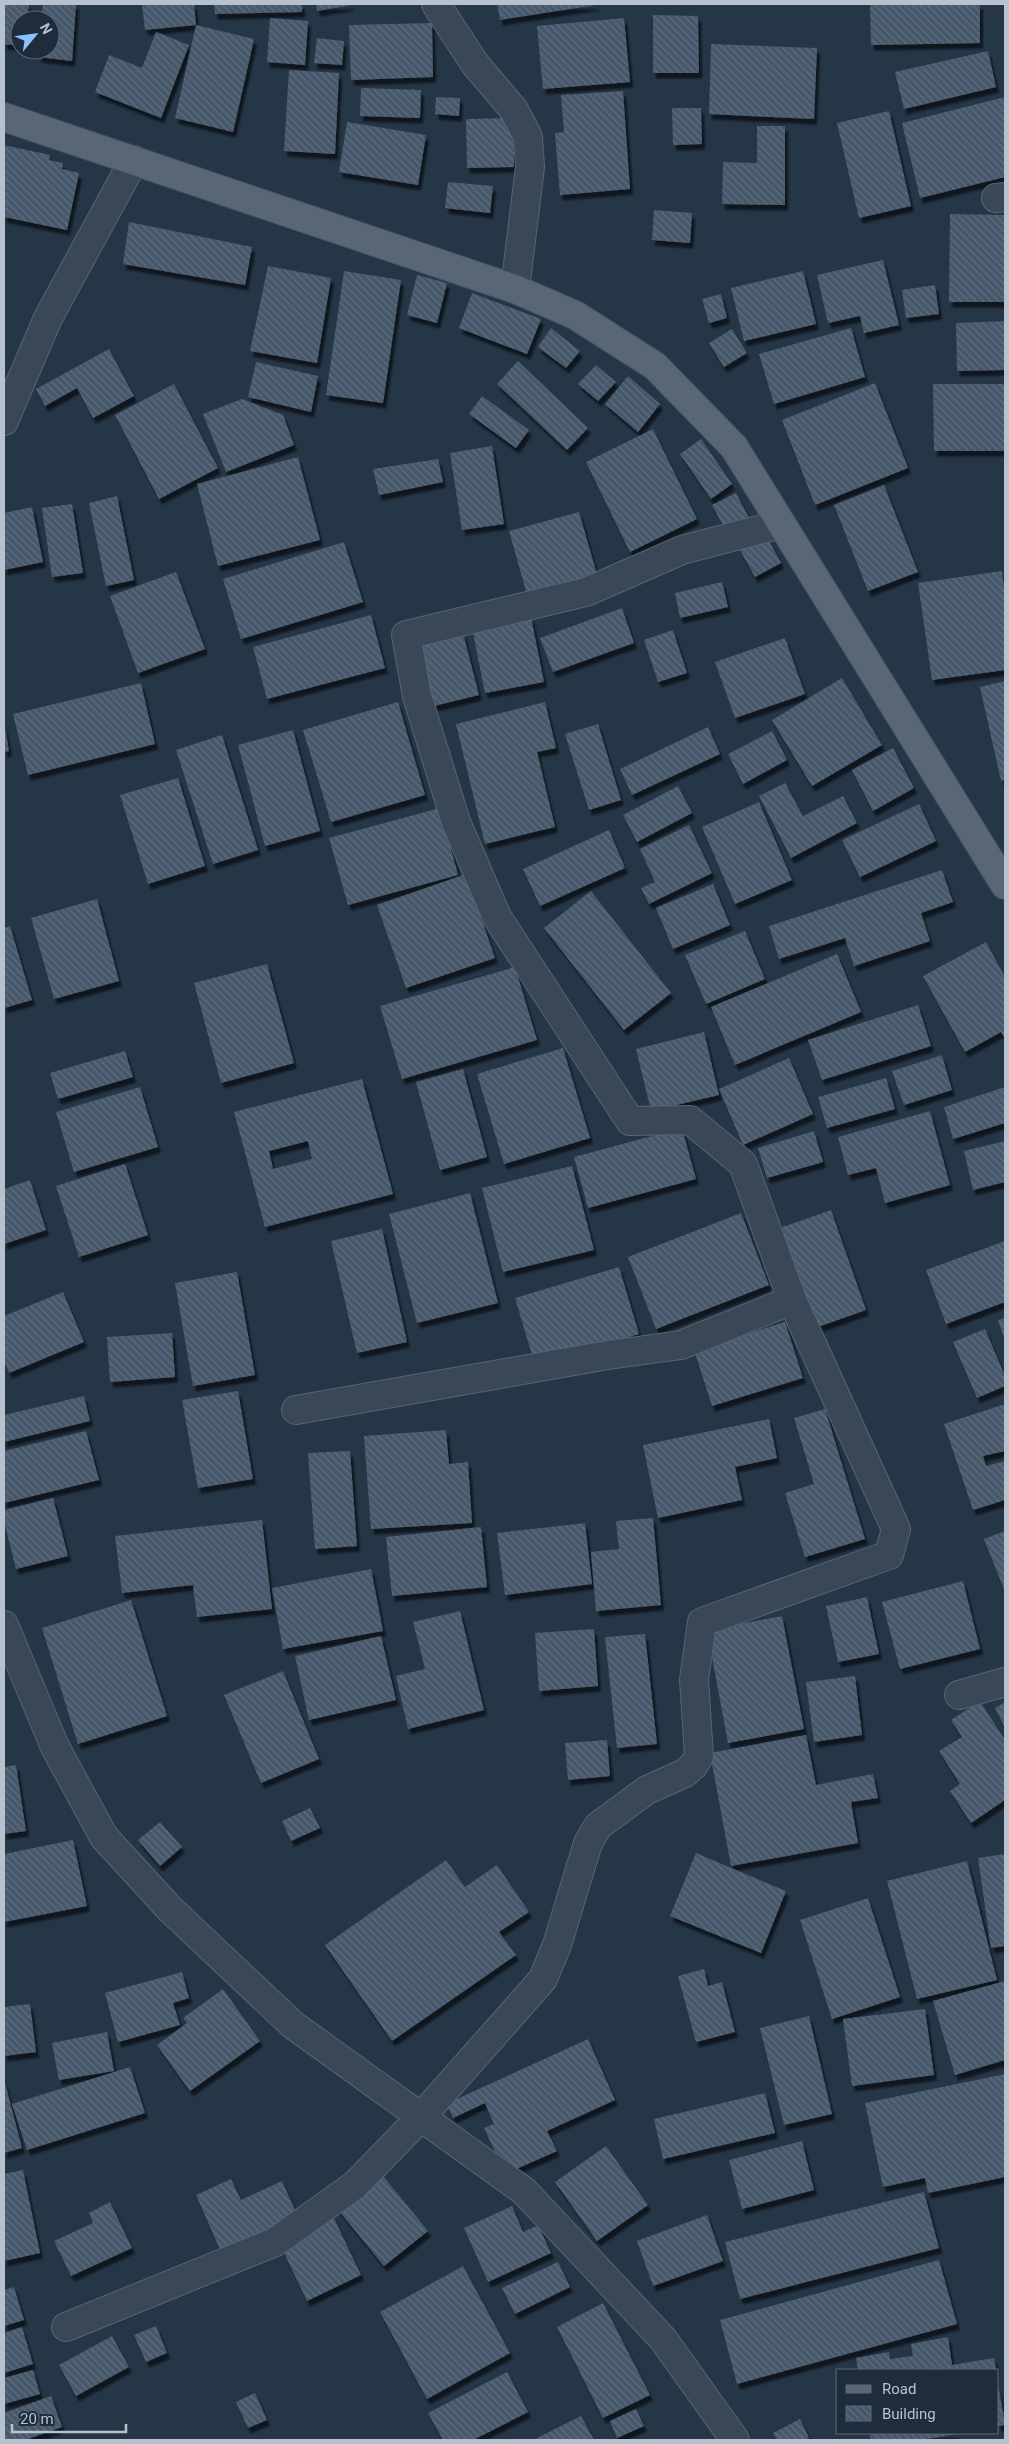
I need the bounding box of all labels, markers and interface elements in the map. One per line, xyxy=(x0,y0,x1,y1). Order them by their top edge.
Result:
north arrow xyxy=(10,10,60,60)
text: N xyxy=(37,20,56,37)
legend xyxy=(836,2369,999,2434)
text: Road xyxy=(882,2380,916,2398)
scale bar xyxy=(12,2402,126,2434)
text: Building xyxy=(882,2405,936,2423)
text: 20 m xyxy=(20,2410,54,2428)

